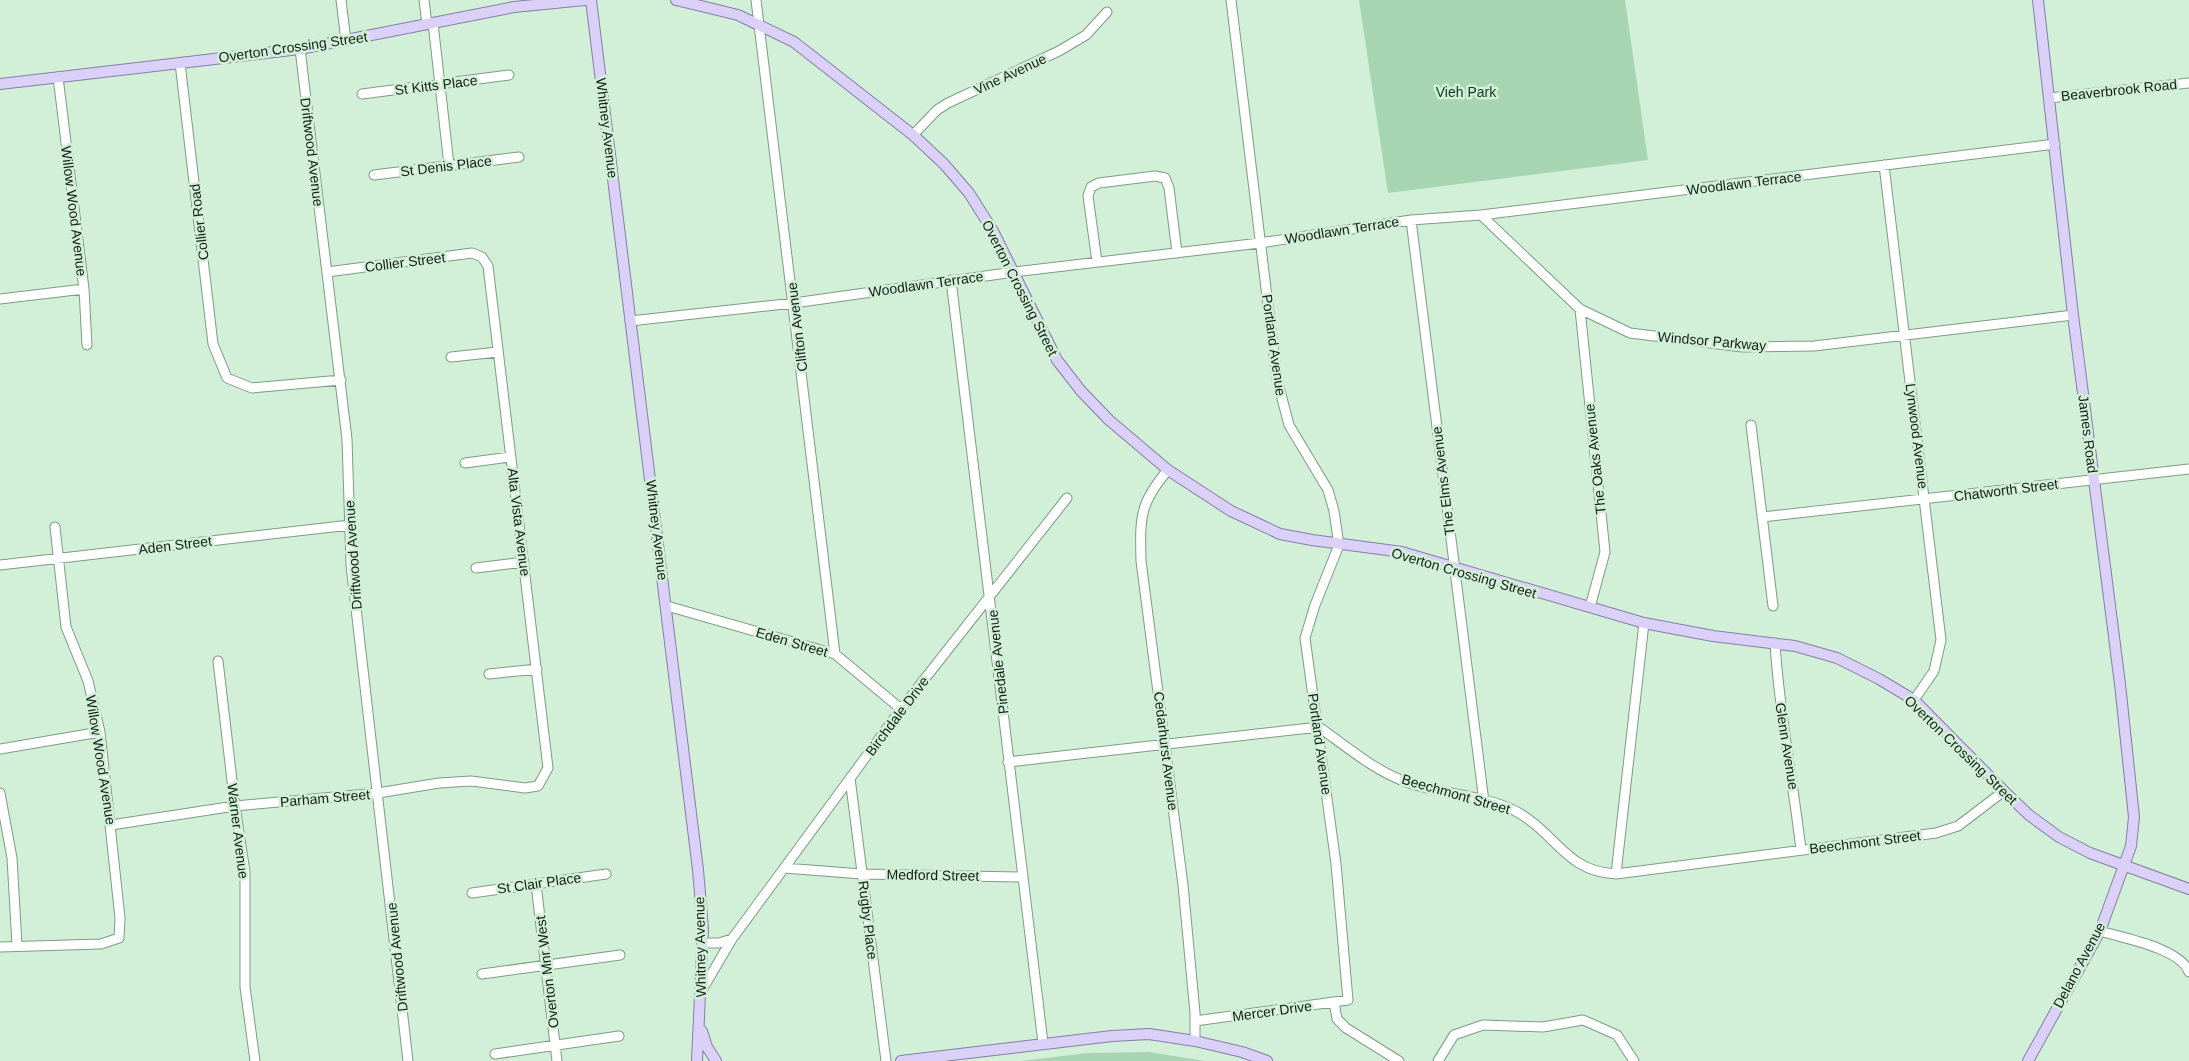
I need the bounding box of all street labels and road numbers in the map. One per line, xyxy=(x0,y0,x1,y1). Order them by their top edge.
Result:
street label: Overton Crossing Street xyxy=(218,29,369,65)
street label: Vine Avenue xyxy=(971,50,1049,98)
street label: St Kitts Place xyxy=(394,72,478,98)
street label: Beaverbrook Road xyxy=(2060,76,2178,104)
street label: Whitney Avenue xyxy=(593,77,621,179)
street label: Driftwood Avenue xyxy=(297,97,327,208)
street label: Willow Wood Avenue xyxy=(58,145,90,277)
street label: St Denis Place xyxy=(399,152,493,180)
street label: Woodlawn Terrace xyxy=(1686,168,1802,198)
street label: Collier Road xyxy=(186,183,212,261)
street label: Woodlawn Terrace xyxy=(1284,213,1400,247)
street label: Overton Crossing Street xyxy=(979,217,1061,359)
street label: Collier Street xyxy=(364,249,446,275)
street label: Woodlawn Terrace xyxy=(868,268,984,300)
street label: Clifton Avenue xyxy=(784,281,810,373)
street label: Portland Avenue xyxy=(1259,293,1289,397)
street label: Windsor Parkway xyxy=(1657,328,1767,354)
street label: Lynwood Avenue xyxy=(1903,382,1931,490)
street label: James Road xyxy=(2075,394,2101,474)
street label: The Oaks Avenue xyxy=(1581,403,1609,515)
street label: The Elms Avenue xyxy=(1428,425,1458,536)
street label: Alta Vista Avenue xyxy=(504,467,534,577)
street label: Chatworth Street xyxy=(1953,476,2059,504)
street label: Whitney Avenue xyxy=(643,479,671,581)
street label: Driftwood Avenue xyxy=(341,500,365,610)
street label: Aden Street xyxy=(137,533,213,557)
street label: Overton Crossing Street xyxy=(1390,545,1538,601)
street label: Pinedale Avenue xyxy=(985,609,1011,715)
street label: Eden Street xyxy=(754,624,830,660)
street label: Birchdale Drive xyxy=(862,673,932,759)
street label: Cedarhurst Avenue xyxy=(1151,691,1181,812)
street label: Portland Avenue xyxy=(1305,692,1335,796)
street label: Overton Crossing Street xyxy=(1901,692,2021,808)
street label: Willow Wood Avenue xyxy=(83,694,119,826)
street label: Glenn Avenue xyxy=(1772,701,1802,791)
street label: Beechmont Street xyxy=(1400,771,1512,817)
street label: Warner Avenue xyxy=(224,783,252,880)
street label: Parham Street xyxy=(279,786,371,810)
street label: Beechmont Street xyxy=(1808,827,1922,857)
street label: Medford Street xyxy=(887,866,980,884)
street label: St Clair Place xyxy=(496,869,582,897)
street label: Rugby Place xyxy=(855,880,881,961)
street label: Whitney Avenue xyxy=(691,896,709,998)
street label: Driftwood Avenue xyxy=(383,902,411,1012)
street label: Overton Mnr West xyxy=(532,915,562,1029)
street label: Delano Avenue xyxy=(2050,919,2108,1011)
street label: Mercer Drive xyxy=(1231,997,1313,1024)

